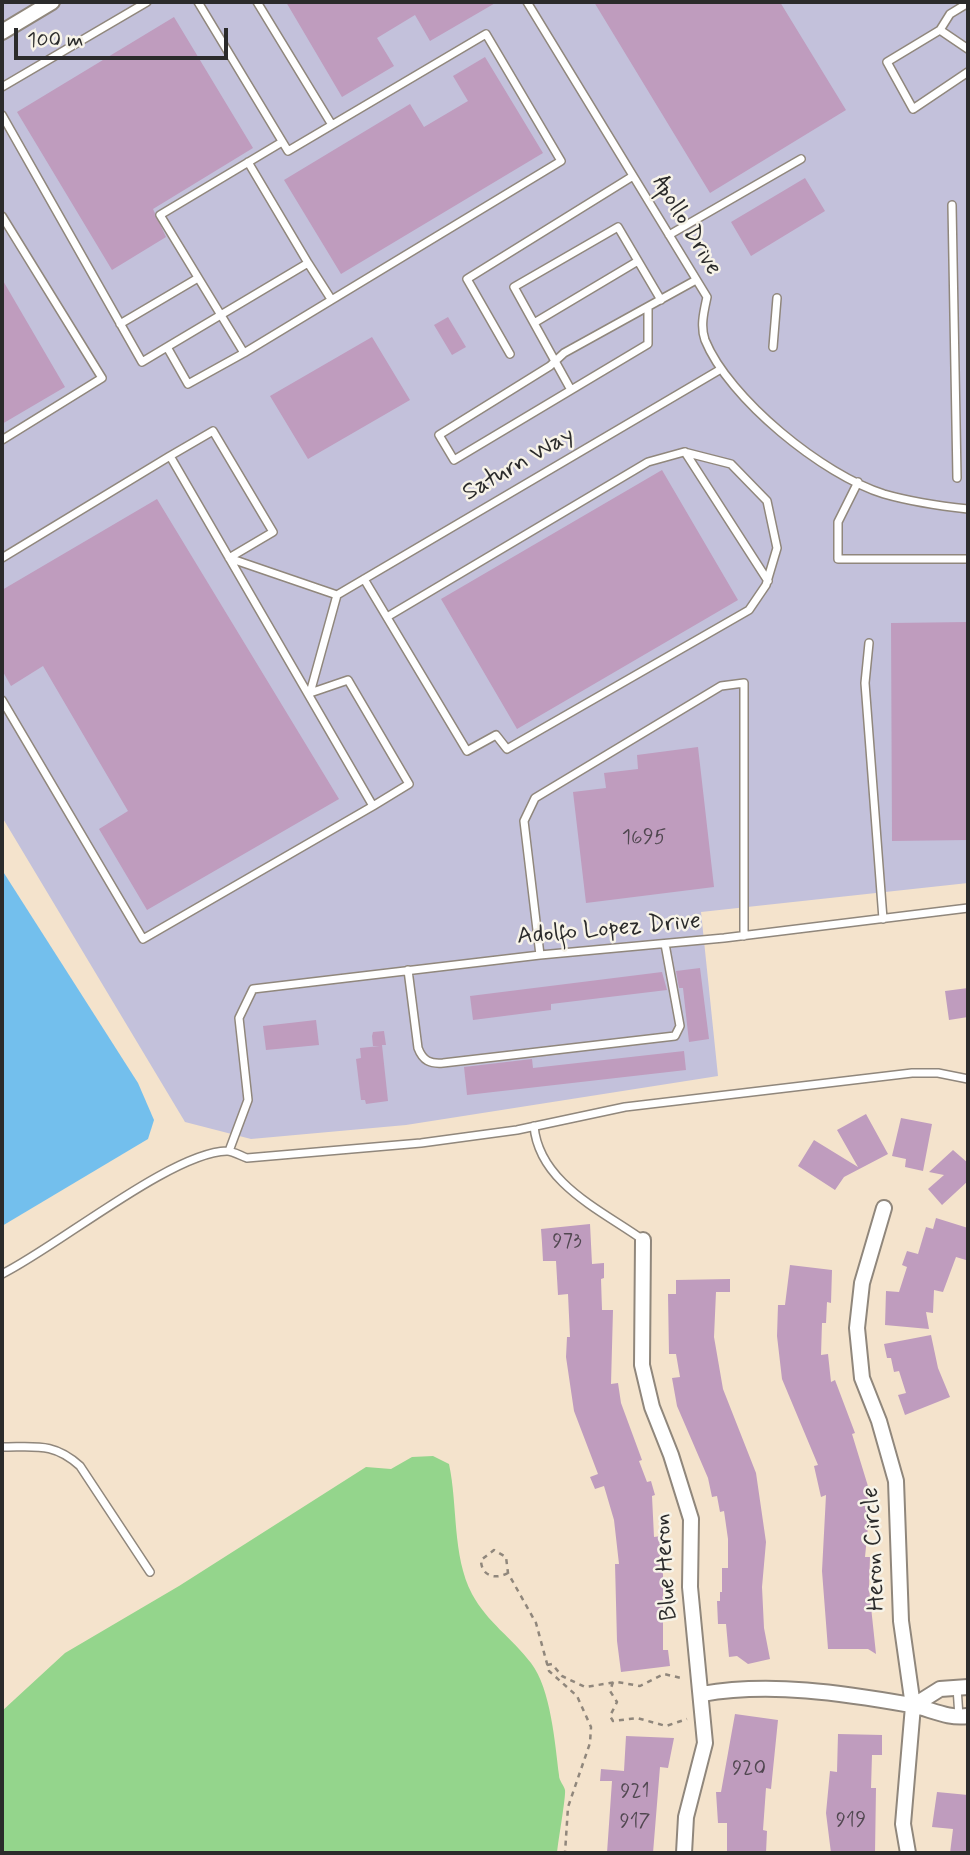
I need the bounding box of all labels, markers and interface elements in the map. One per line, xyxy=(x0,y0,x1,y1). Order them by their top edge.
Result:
scale bar xyxy=(18,14,231,58)
text: 100 m xyxy=(27,26,83,54)
street label: Apollo Drive xyxy=(645,171,727,281)
street label: Saturn Way xyxy=(458,421,580,509)
house number: 1695 xyxy=(622,826,666,852)
street label: Adolfo Lopez Drive xyxy=(516,908,702,952)
house number: 973 xyxy=(552,1230,582,1256)
street label: Heron Circle xyxy=(857,1486,893,1612)
street label: Blue Heron xyxy=(649,1512,685,1622)
house number: 920 xyxy=(732,1757,766,1783)
house number: 921 xyxy=(620,1780,650,1806)
house number: 919 xyxy=(836,1809,866,1835)
house number: 917 xyxy=(619,1810,651,1836)

